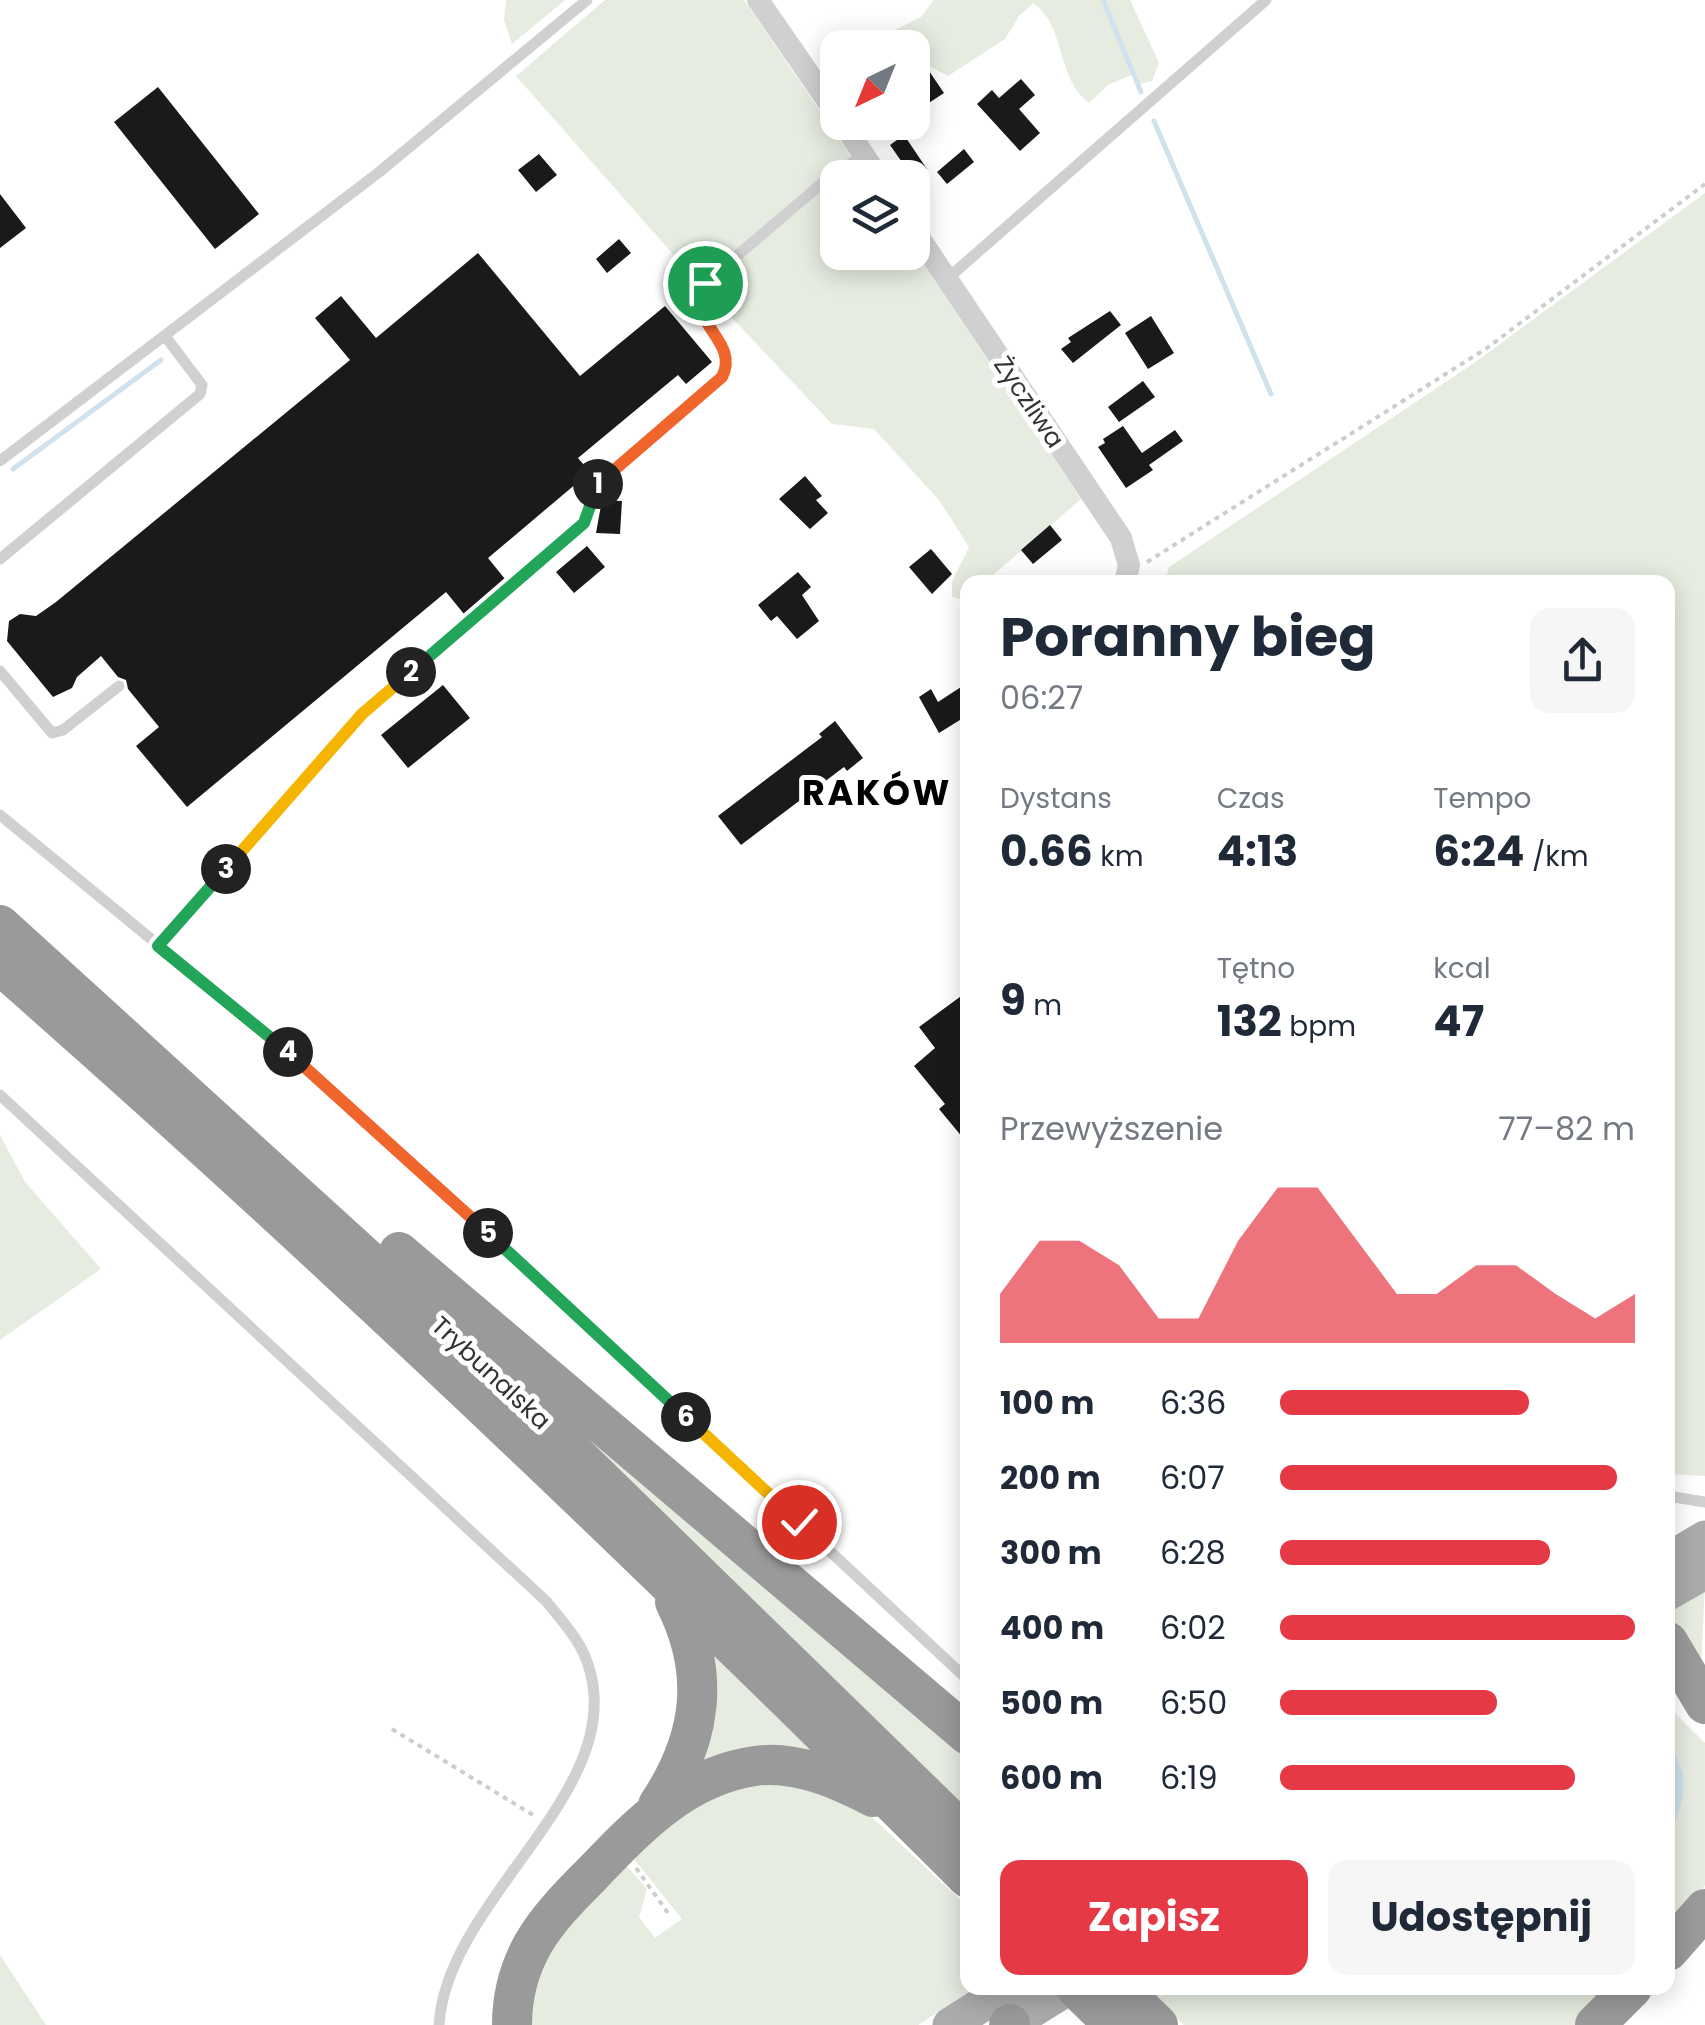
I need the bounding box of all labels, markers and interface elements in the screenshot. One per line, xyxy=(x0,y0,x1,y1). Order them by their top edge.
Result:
north arrow xyxy=(820,30,930,140)
map controls xyxy=(820,30,930,270)
button: layers xyxy=(820,160,930,270)
pin xyxy=(663,241,748,326)
icon: arrive xyxy=(678,256,733,311)
street label: Życzliwa xyxy=(985,349,1073,455)
pin: 1 xyxy=(573,459,623,509)
text: 1 xyxy=(593,464,603,503)
text: Poranny bieg xyxy=(1000,598,1376,675)
button: share xyxy=(1530,608,1635,713)
pin: 2 xyxy=(386,647,436,697)
text: 2 xyxy=(403,652,419,691)
text: 06:27 xyxy=(1000,675,1083,720)
district label: RAKÓW xyxy=(802,768,952,817)
text: Dystans xyxy=(1000,779,1112,818)
text: Czas xyxy=(1217,779,1285,818)
text: Tempo xyxy=(1433,779,1532,818)
text: 0.66 xyxy=(1000,822,1093,881)
text: 4:13 xyxy=(1217,822,1298,881)
text: 6:24 xyxy=(1433,822,1524,881)
text: km xyxy=(1093,837,1144,876)
text: /km xyxy=(1524,837,1589,876)
pin: 3 xyxy=(201,844,251,894)
text: 3 xyxy=(218,849,234,888)
text: Tętno xyxy=(1217,949,1295,988)
text: kcal xyxy=(1433,949,1491,988)
text: 9 xyxy=(1000,971,1026,1030)
text: m xyxy=(1026,986,1062,1025)
text: 132 xyxy=(1217,992,1282,1051)
text: 47 xyxy=(1433,992,1484,1051)
text: bpm xyxy=(1282,1007,1356,1046)
pin: 4 xyxy=(263,1027,313,1077)
text: 4 xyxy=(279,1032,297,1071)
text: Przewyższenie xyxy=(1000,1106,1223,1151)
text: 77–82 m xyxy=(1498,1106,1635,1151)
pin: 5 xyxy=(463,1208,513,1258)
text: 5 xyxy=(479,1213,497,1252)
street label: Trybunalska xyxy=(424,1308,558,1438)
text: 100 m xyxy=(1000,1380,1094,1425)
text: 6:36 xyxy=(1160,1380,1226,1425)
pin: 6 xyxy=(661,1392,711,1442)
text: 6 xyxy=(677,1397,695,1436)
text: 200 m xyxy=(1000,1455,1101,1500)
text: 6:07 xyxy=(1160,1455,1225,1500)
pin xyxy=(757,1480,842,1565)
icon: check xyxy=(772,1495,827,1550)
text: 300 m xyxy=(1000,1530,1102,1575)
text: 6:28 xyxy=(1160,1530,1226,1575)
text: 400 m xyxy=(1000,1605,1104,1650)
text: 6:02 xyxy=(1160,1605,1226,1650)
text: 500 m xyxy=(1000,1680,1103,1725)
text: 6:50 xyxy=(1160,1680,1227,1725)
text: 600 m xyxy=(1000,1755,1103,1800)
text: 6:19 xyxy=(1160,1755,1218,1800)
button: Zapisz xyxy=(1000,1860,1308,1975)
button: Udostępnij xyxy=(1328,1860,1635,1975)

